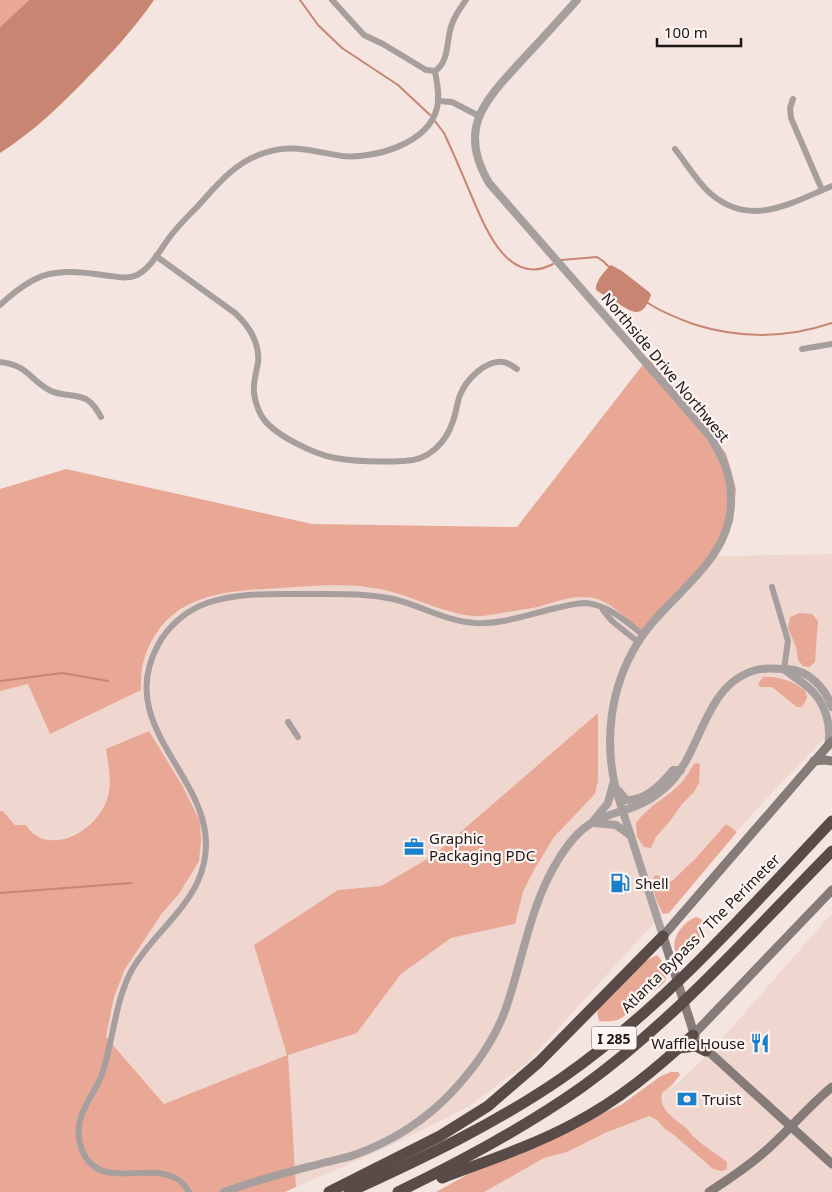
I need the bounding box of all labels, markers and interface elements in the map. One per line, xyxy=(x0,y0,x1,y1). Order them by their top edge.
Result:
scale bar xyxy=(657,15,741,47)
text: 100 m xyxy=(664,22,708,42)
street label: Northside Drive Northwest xyxy=(598,288,735,446)
place label: Graphic Packaging PDC xyxy=(429,828,536,865)
office icon: Graphic Packaging PDC xyxy=(403,836,425,858)
street label: Atlanta Bypass / The Perimeter xyxy=(616,849,784,1017)
fuel station icon: Shell xyxy=(609,872,631,894)
place label: Shell xyxy=(635,873,669,893)
road number: I 285 xyxy=(592,1026,636,1050)
restaurant icon: Waffle House xyxy=(749,1032,771,1054)
place label: Waffle House xyxy=(651,1033,745,1053)
bank icon: Truist xyxy=(676,1088,698,1110)
place label: Truist xyxy=(702,1089,742,1109)

